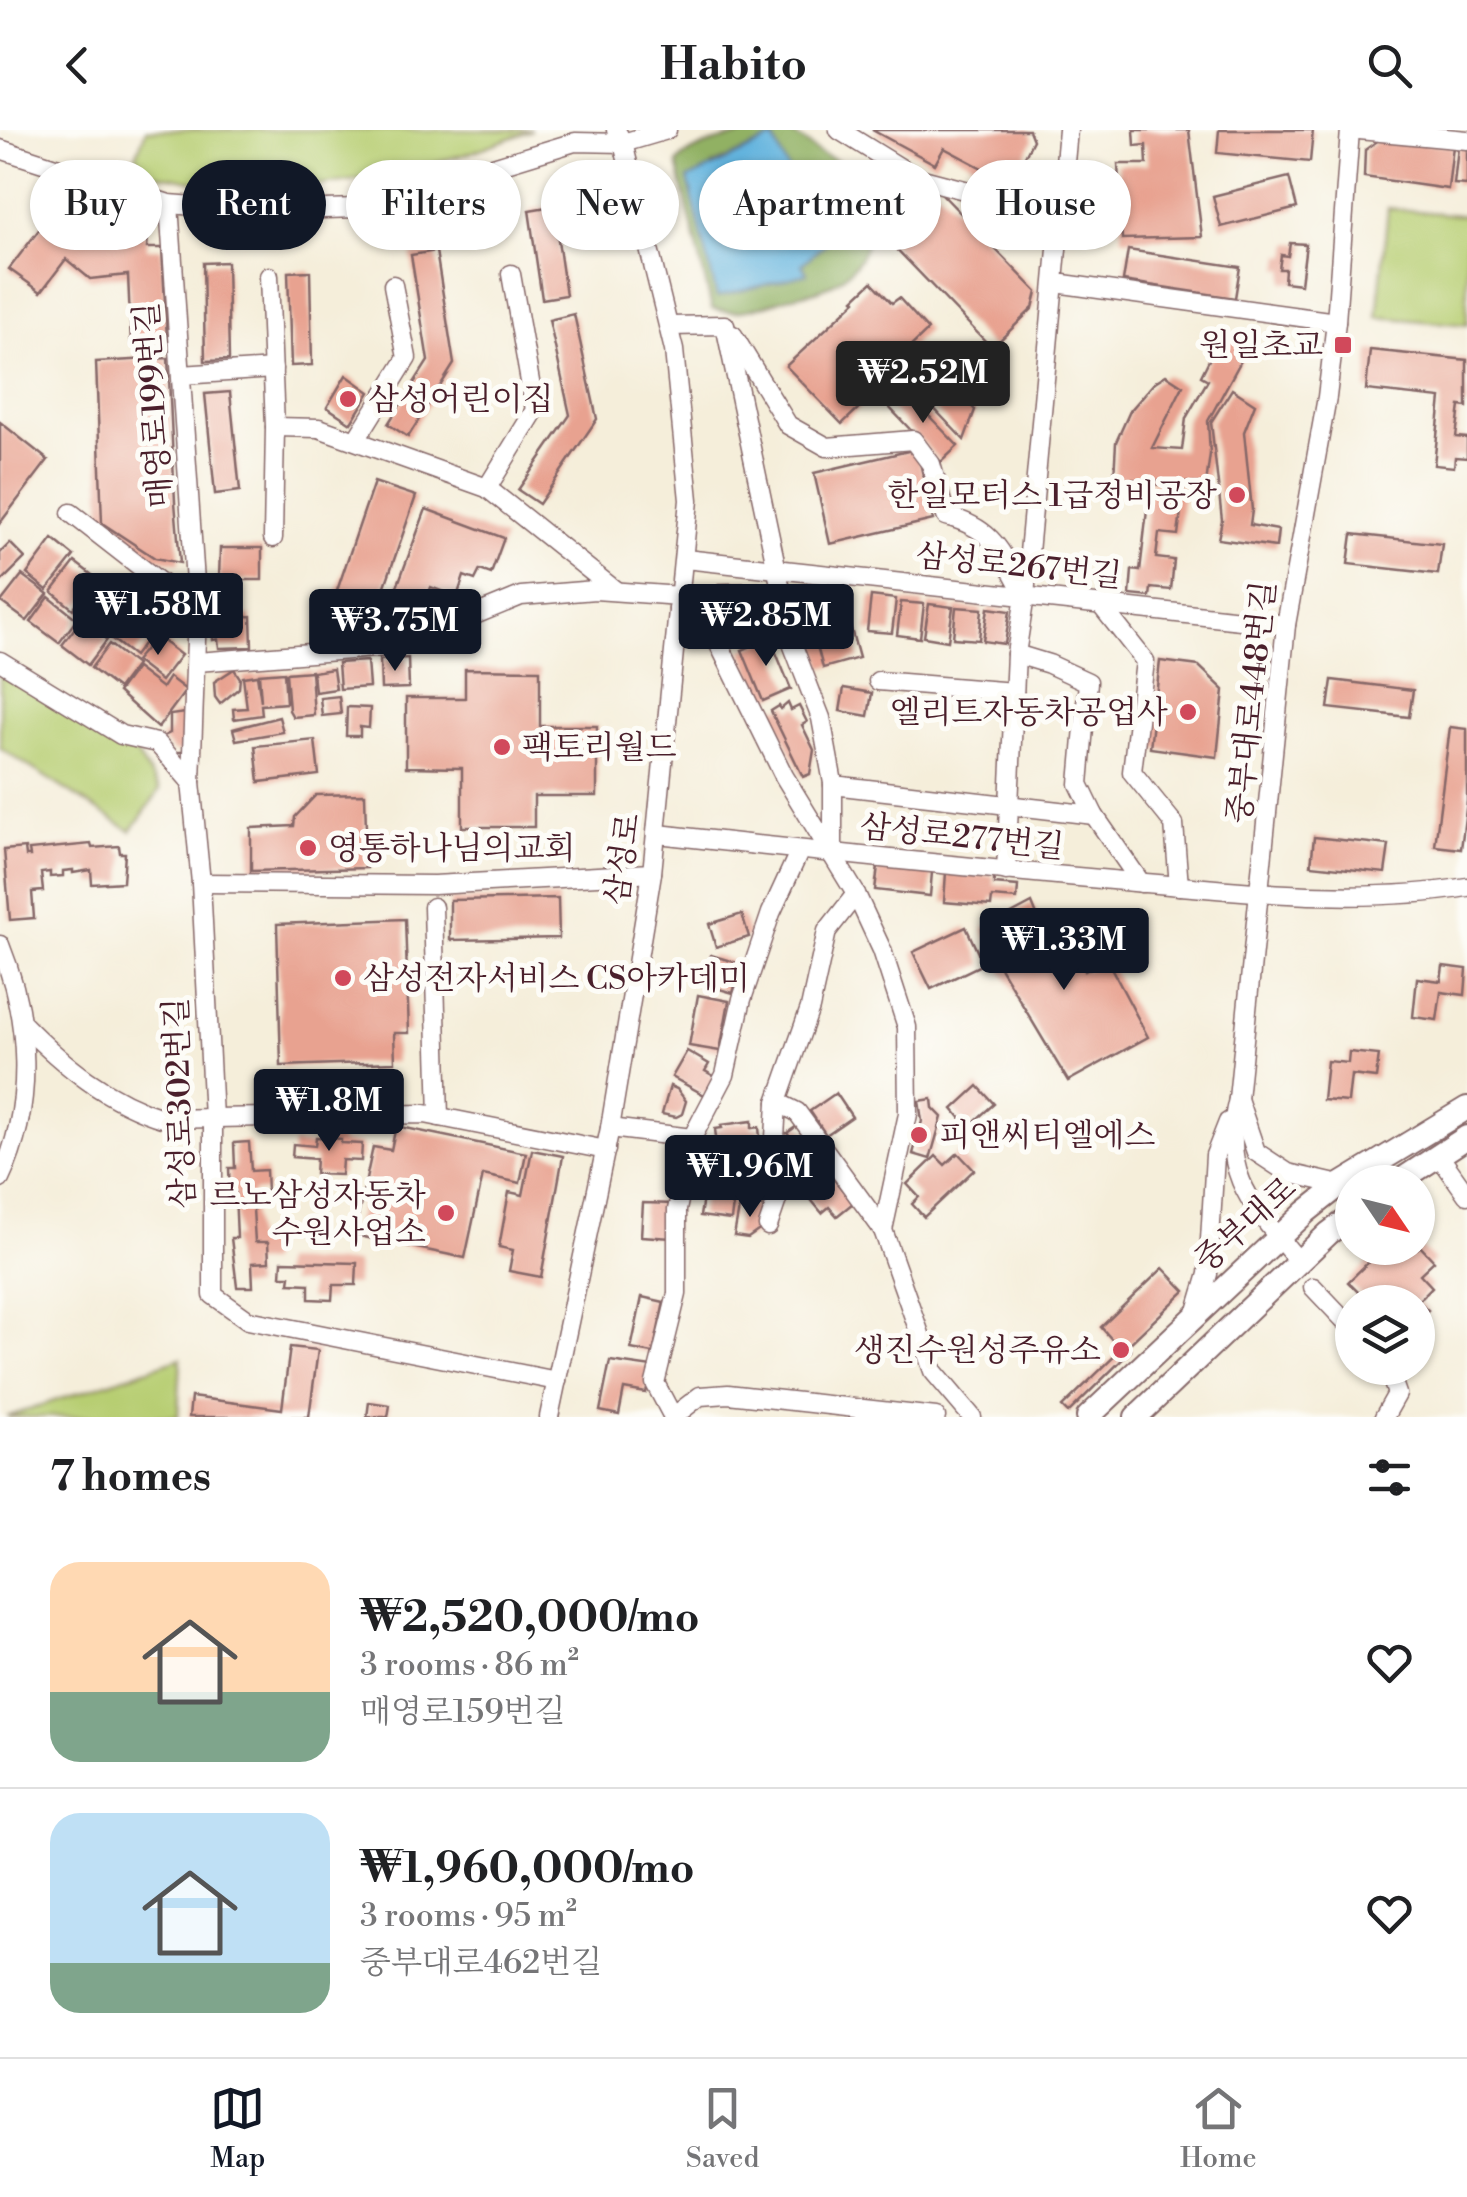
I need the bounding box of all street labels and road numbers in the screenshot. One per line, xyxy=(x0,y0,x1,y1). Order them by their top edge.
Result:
street label: 매영로199번길 xyxy=(127,301,181,509)
street label: 삼성로267번길 xyxy=(914,535,1124,597)
street label: 중부대로448번길 xyxy=(1219,579,1285,825)
street label: 삼성로277번길 xyxy=(858,806,1066,868)
street label: 삼성로 xyxy=(597,810,649,908)
street label: 삼성로302번길 xyxy=(156,997,204,1209)
street label: 중부대로 xyxy=(1186,1168,1305,1281)

